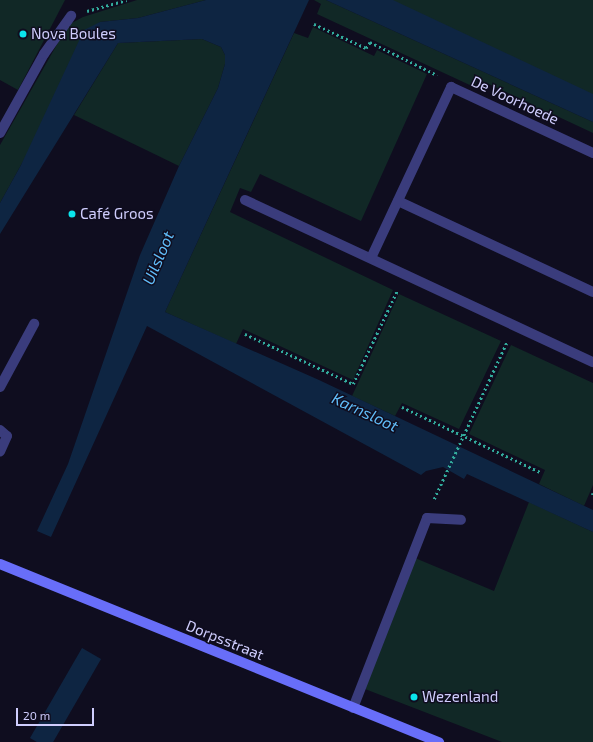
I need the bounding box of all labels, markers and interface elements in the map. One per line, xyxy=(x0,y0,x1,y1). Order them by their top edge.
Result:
place label: Nova Boules xyxy=(31,25,116,43)
marker: Nova Boules xyxy=(18,29,28,39)
street label: De Voorhoede xyxy=(468,72,562,128)
place label: Café Groos xyxy=(80,205,154,223)
marker: Café Groos xyxy=(67,209,77,219)
water label: Uilsloot xyxy=(138,228,178,288)
water label: Karnsloot xyxy=(329,388,401,436)
street label: Dorpsstraat xyxy=(183,616,267,664)
place label: Wezenland xyxy=(422,688,498,706)
marker: Wezenland xyxy=(409,692,419,702)
scale bar xyxy=(18,700,96,726)
text: 20 m xyxy=(23,708,50,722)

